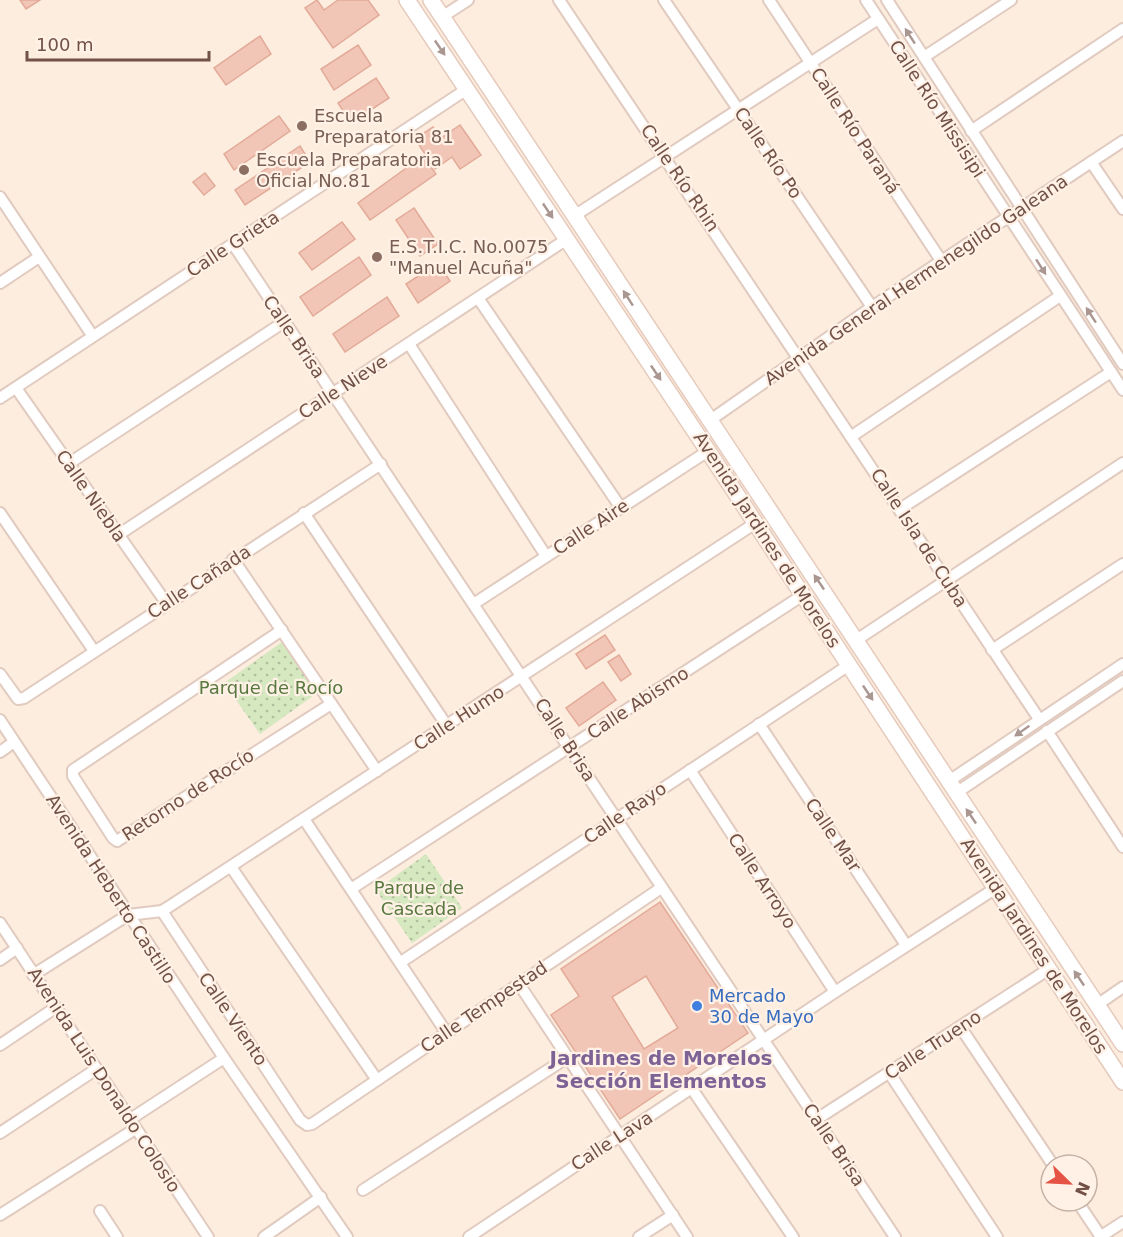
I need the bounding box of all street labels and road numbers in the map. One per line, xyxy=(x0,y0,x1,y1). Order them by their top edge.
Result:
street label: Calle Río Missisipi xyxy=(885,36,990,181)
street label: Calle Río Paraná xyxy=(807,64,904,198)
street label: Calle Río Po xyxy=(730,103,807,202)
street label: Calle Río Rhin xyxy=(637,120,724,235)
street label: Avenida General Hermenegildo Galeana xyxy=(760,170,1071,389)
street label: Calle Grieta xyxy=(183,206,283,281)
street label: Calle Brisa xyxy=(259,291,330,382)
street label: Calle Nieve xyxy=(294,350,391,423)
street label: Avenida Jardines de Morelos xyxy=(690,428,845,652)
street label: Calle Niebla xyxy=(52,446,131,546)
street label: Calle Isla de Cuba xyxy=(867,464,972,611)
street label: Calle Aire xyxy=(549,494,632,559)
street label: Calle Cañada xyxy=(143,540,254,623)
street label: Calle Abismo xyxy=(583,662,693,743)
street label: Calle Humo xyxy=(409,680,508,755)
street label: Calle Brisa xyxy=(531,694,600,786)
street label: Retorno de Rocío xyxy=(118,744,258,845)
street label: Calle Rayo xyxy=(579,777,670,848)
street label: Avenida Heberto Castillo xyxy=(42,790,181,988)
street label: Calle Mar xyxy=(801,794,866,876)
street label: Calle Arroyo xyxy=(724,829,801,932)
street label: Avenida Jardines de Morelos xyxy=(957,834,1112,1058)
street label: Calle Tempestad xyxy=(416,956,551,1057)
street label: Avenida Luis Donaldo Colosio xyxy=(24,963,185,1196)
street label: Calle Viento xyxy=(195,968,272,1069)
street label: Calle Trueno xyxy=(880,1006,985,1084)
street label: Calle Brisa xyxy=(799,1099,870,1190)
street label: Calle Lava xyxy=(567,1106,657,1175)

